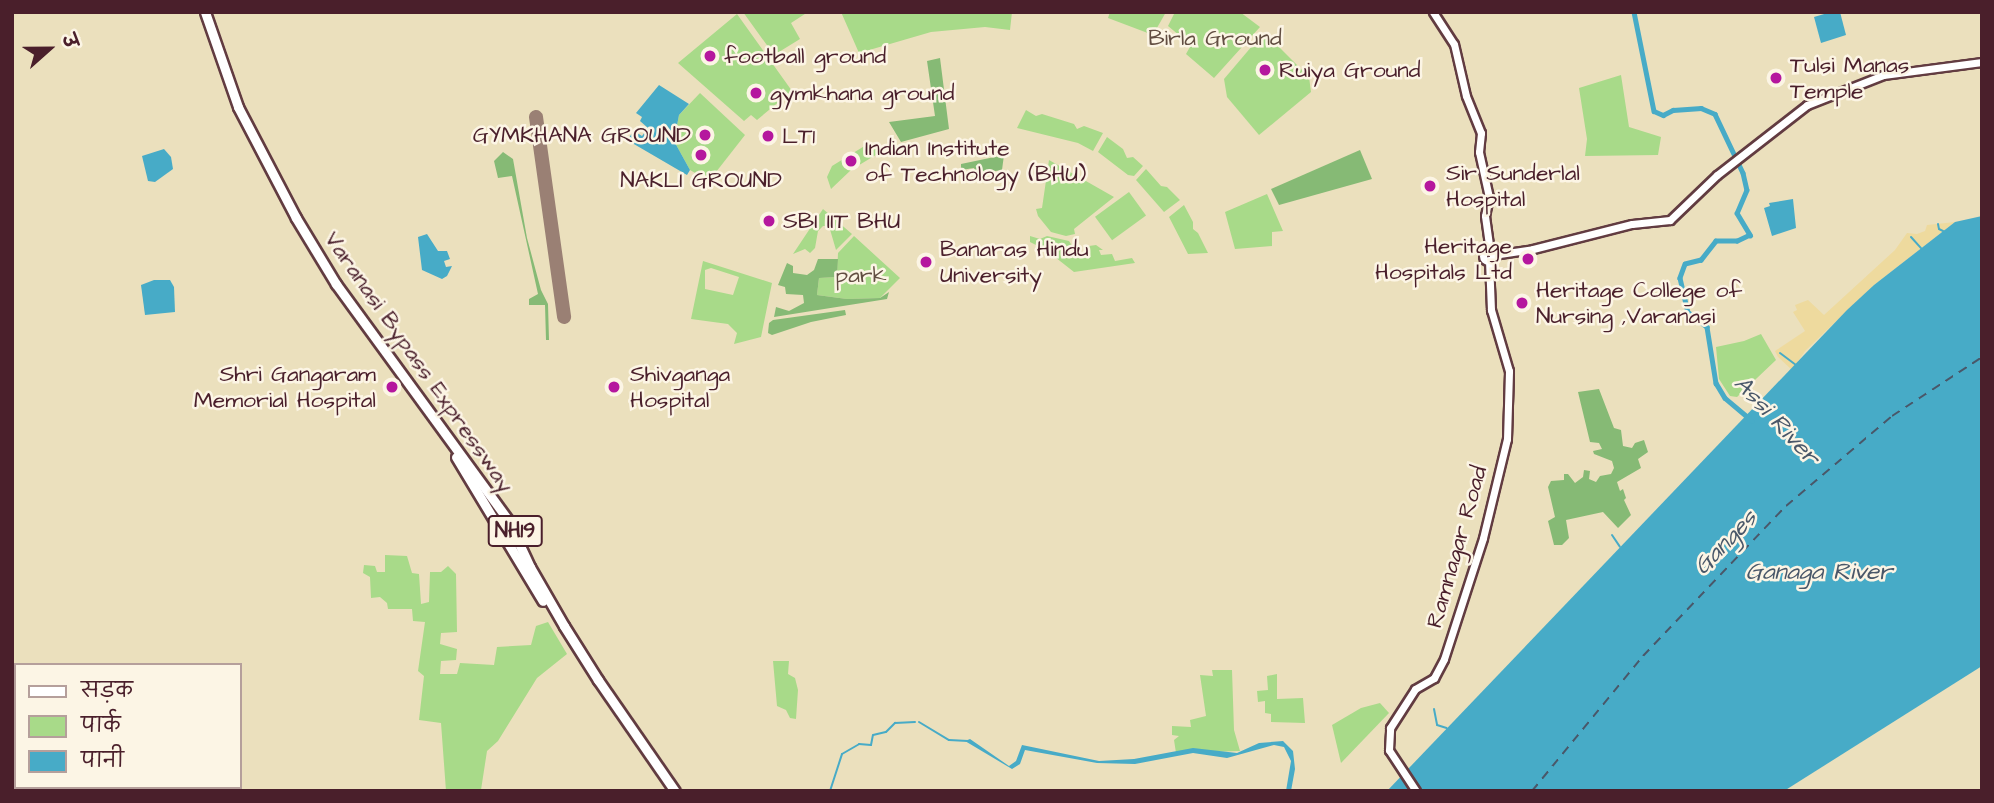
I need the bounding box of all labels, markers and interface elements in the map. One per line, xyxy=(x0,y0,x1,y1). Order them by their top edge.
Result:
north arrow xyxy=(14,14,84,84)
park label: Birla Ground xyxy=(1148,24,1282,52)
text: उ xyxy=(54,31,84,52)
place label: football ground xyxy=(724,42,886,70)
marker: football ground xyxy=(702,48,718,64)
place label: Tulsi Manas Temple xyxy=(1790,51,1909,105)
place label: Ruiya Ground xyxy=(1279,56,1421,84)
marker: Ruiya Ground xyxy=(1257,62,1273,78)
marker: Tulsi Manas Temple xyxy=(1768,70,1784,86)
place label: gymkhana ground xyxy=(770,79,954,107)
marker: gymkhana ground xyxy=(748,85,764,101)
place label: GYMKHANA GROUND xyxy=(473,121,691,149)
place label: LT1 xyxy=(782,122,815,150)
marker: GYMKHANA GROUND xyxy=(697,127,713,143)
marker: LT1 xyxy=(760,128,776,144)
place label: Indian Institute of Technology (BHU) xyxy=(865,134,1086,188)
marker: NAKLI GROUND xyxy=(693,147,709,163)
marker: Indian Institute of Technology (BHU) xyxy=(843,153,859,169)
place label: Sir Sunderlal Hospital xyxy=(1446,159,1580,213)
place label: NAKLI GROUND xyxy=(620,166,782,194)
marker: Sir Sunderlal Hospital xyxy=(1420,176,1440,196)
place label: SBI IIT BHU xyxy=(783,207,901,235)
marker: SBI IIT BHU xyxy=(761,213,777,229)
street label: Varanasi Bypass Expressway xyxy=(318,226,520,498)
place label: Heritage Hospitals Ltd xyxy=(1375,232,1512,286)
place label: Banaras Hindu University xyxy=(940,235,1089,289)
marker: Heritage Hospitals Ltd xyxy=(1518,249,1538,269)
marker: Banaras Hindu University xyxy=(918,254,934,270)
park label: park xyxy=(835,261,887,289)
place label: Heritage College of Nursing ,Varanasi xyxy=(1536,276,1742,330)
marker: Heritage College of Nursing ,Varanasi xyxy=(1514,295,1530,311)
place label: Shri Gangaram Memorial Hospital xyxy=(194,360,376,414)
place label: Shivganga Hospital xyxy=(630,360,730,414)
water label: Assi River xyxy=(1727,370,1825,472)
marker: Shri Gangaram Memorial Hospital xyxy=(382,377,402,397)
marker: Shivganga Hospital xyxy=(604,377,624,397)
street label: Ramnagar Road xyxy=(1421,463,1493,631)
water label: Ganges xyxy=(1688,505,1764,581)
road number: NH19 xyxy=(487,514,543,548)
water label: Ganaga River xyxy=(1746,559,1892,587)
legend xyxy=(14,663,242,789)
text: सड़क xyxy=(81,676,133,705)
text: पार्क xyxy=(81,711,121,740)
text: पानी xyxy=(81,746,124,775)

